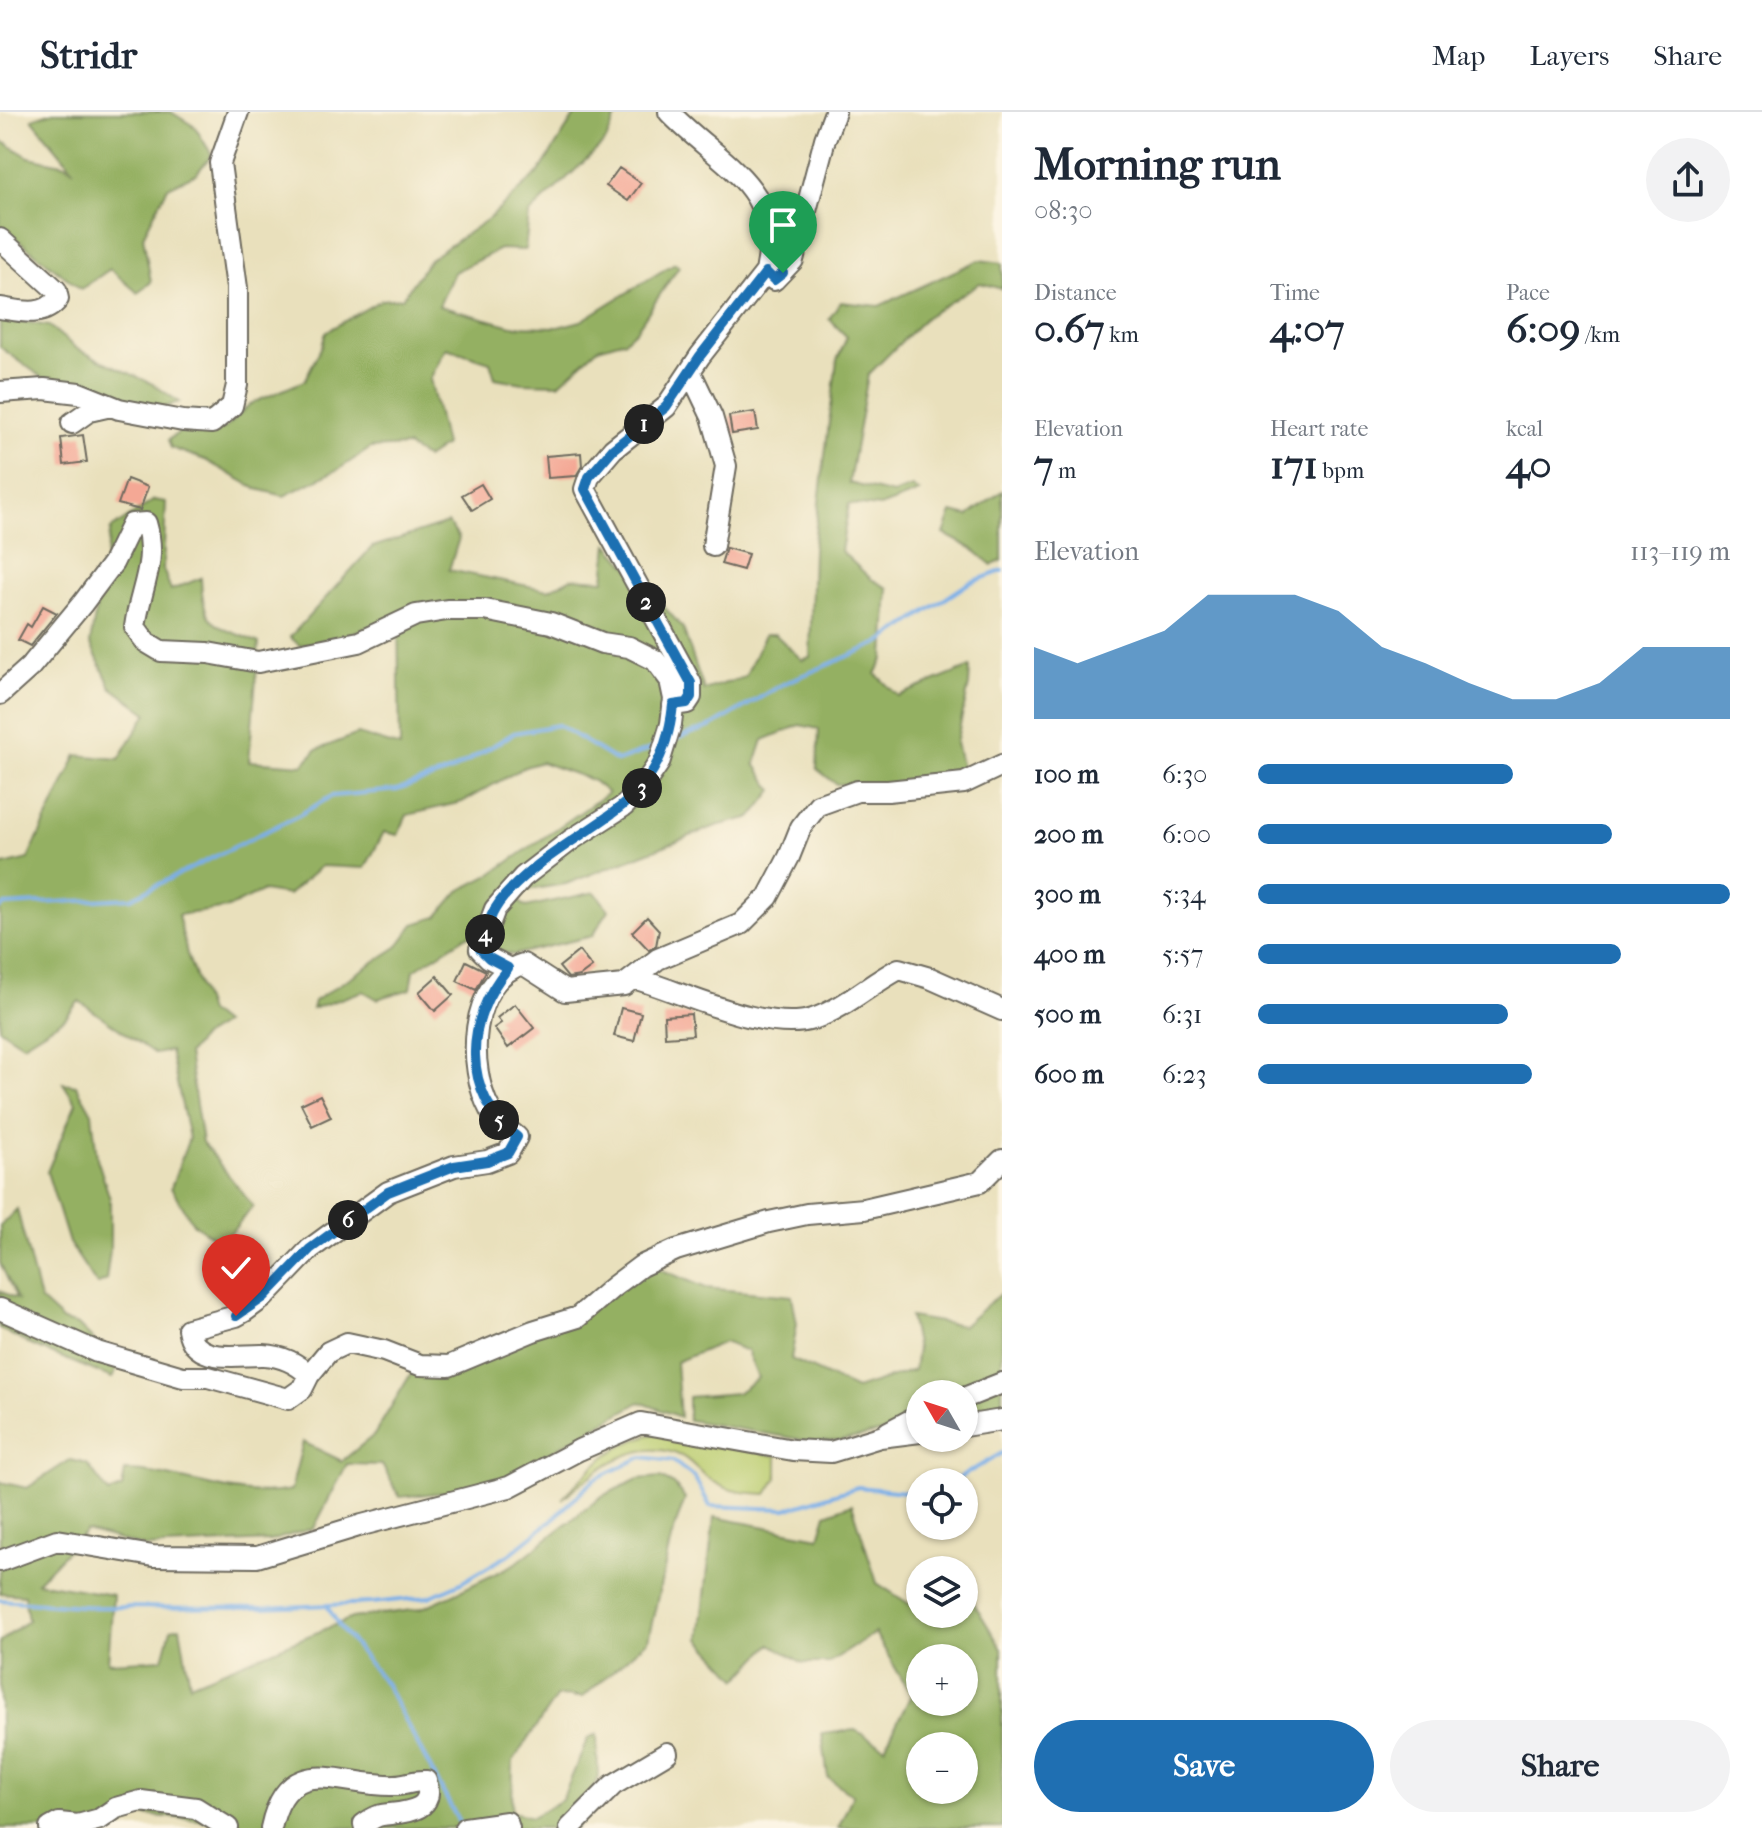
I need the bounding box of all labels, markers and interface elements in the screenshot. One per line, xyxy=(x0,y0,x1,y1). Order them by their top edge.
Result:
text: Stridr xyxy=(40,33,137,78)
text: Map xyxy=(1432,39,1485,72)
text: Layers xyxy=(1529,39,1609,72)
text: Share xyxy=(1653,39,1722,72)
button: share xyxy=(1646,138,1730,222)
text: Morning run xyxy=(1034,139,1281,190)
pin xyxy=(749,191,817,273)
text: 08:30 xyxy=(1034,195,1093,226)
icon: arrive xyxy=(761,203,805,247)
text: Distance xyxy=(1034,280,1117,306)
text: Time xyxy=(1270,280,1320,306)
text: Pace xyxy=(1506,280,1550,306)
text: 0.67 xyxy=(1034,306,1104,352)
text: 4:07 xyxy=(1270,306,1345,352)
text: 6:09 xyxy=(1506,306,1580,352)
text: km xyxy=(1104,322,1139,348)
text: /km xyxy=(1580,322,1620,348)
pin: 1 xyxy=(624,404,664,444)
text: 1 xyxy=(640,411,648,437)
text: Elevation xyxy=(1034,416,1123,442)
text: Heart rate xyxy=(1270,416,1369,442)
text: kcal xyxy=(1506,416,1543,442)
text: 7 xyxy=(1034,442,1053,488)
text: 171 xyxy=(1270,442,1318,488)
text: 40 xyxy=(1506,442,1552,488)
text: m xyxy=(1053,458,1076,484)
text: bpm xyxy=(1318,458,1364,484)
text: Elevation xyxy=(1034,536,1139,567)
text: 113–119 m xyxy=(1630,536,1730,567)
pin: 2 xyxy=(626,582,666,622)
text: 2 xyxy=(640,589,652,615)
text: 100 m xyxy=(1034,759,1099,790)
text: 6:30 xyxy=(1162,759,1207,790)
pin: 3 xyxy=(622,768,662,808)
text: 3 xyxy=(637,775,647,801)
text: 200 m xyxy=(1034,819,1103,850)
text: 6:00 xyxy=(1162,819,1211,850)
text: 300 m xyxy=(1034,879,1101,910)
text: 5:34 xyxy=(1162,879,1206,910)
pin: 4 xyxy=(465,914,505,954)
text: 4 xyxy=(479,921,492,947)
text: 400 m xyxy=(1034,939,1105,970)
text: 5:57 xyxy=(1162,939,1203,970)
text: 500 m xyxy=(1034,999,1101,1030)
text: 6:31 xyxy=(1162,999,1202,1030)
text: 600 m xyxy=(1034,1059,1104,1090)
text: 6:23 xyxy=(1162,1059,1206,1090)
pin: 5 xyxy=(479,1100,519,1140)
text: 5 xyxy=(494,1107,504,1133)
pin: 6 xyxy=(328,1200,368,1240)
text: 6 xyxy=(342,1207,354,1233)
pin xyxy=(202,1234,270,1316)
icon: check xyxy=(214,1246,258,1290)
north arrow xyxy=(906,1380,978,1452)
map controls xyxy=(906,1380,978,1804)
button: locate xyxy=(906,1468,978,1540)
button: layers xyxy=(906,1556,978,1628)
button: + xyxy=(906,1644,978,1716)
button: Save xyxy=(1034,1720,1374,1812)
button: Share xyxy=(1390,1720,1730,1812)
button: − xyxy=(906,1732,978,1804)

